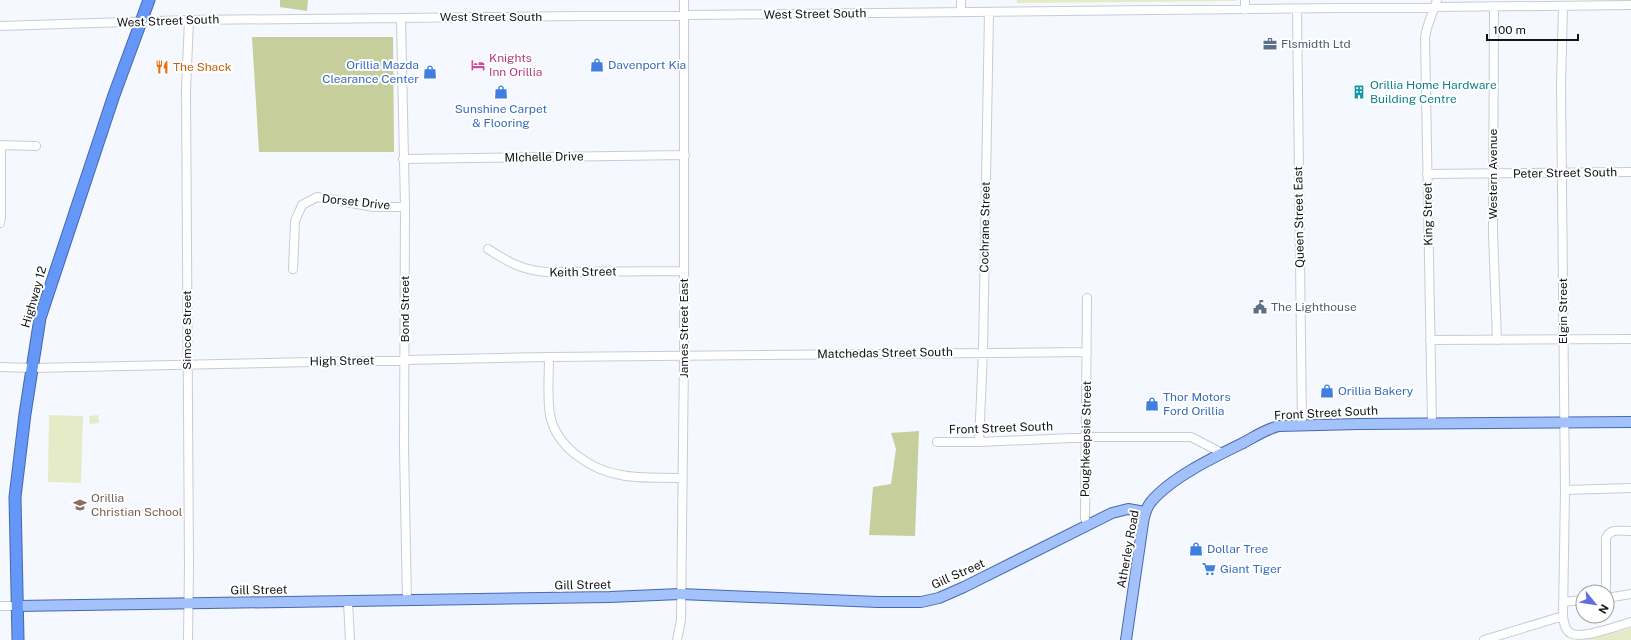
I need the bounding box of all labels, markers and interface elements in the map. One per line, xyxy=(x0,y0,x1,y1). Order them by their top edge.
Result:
street label: West Street South xyxy=(764,6,866,22)
street label: West Street South xyxy=(440,10,542,24)
street label: West Street South xyxy=(117,12,220,30)
scale bar xyxy=(1487,16,1578,42)
text: 100 m xyxy=(1493,23,1526,37)
office icon: Flsmidth Ltd xyxy=(1262,36,1278,52)
place label: Flsmidth Ltd xyxy=(1281,37,1351,51)
place label: Knights Inn Orillia xyxy=(489,51,542,79)
hotel icon: Knights Inn Orillia xyxy=(470,57,486,73)
shop icon: Davenport Kia xyxy=(589,57,605,73)
place label: Orillia Mazda Clearance Center xyxy=(322,58,419,86)
place label: Davenport Kia xyxy=(608,58,686,72)
restaurant icon: The Shack xyxy=(154,59,170,75)
place label: The Shack xyxy=(173,60,232,74)
shop icon: Orillia Mazda Clearance Center xyxy=(422,64,438,80)
place label: Orillia Home Hardware Building Centre xyxy=(1370,78,1497,106)
shop icon: Sunshine Carpet & Flooring xyxy=(493,84,509,100)
building icon: Orillia Home Hardware Building Centre xyxy=(1351,84,1367,100)
place label: Sunshine Carpet & Flooring xyxy=(455,102,548,130)
street label: Western Avenue xyxy=(1486,128,1500,219)
street label: MIchelle Drive xyxy=(504,149,584,165)
street label: Peter Street South xyxy=(1513,165,1617,181)
street label: Queen Street East xyxy=(1291,166,1307,268)
street label: Cochrane Street xyxy=(977,181,993,273)
street label: King Street xyxy=(1420,182,1436,246)
street label: Dorset Drive xyxy=(321,191,391,213)
street label: Keith Street xyxy=(549,264,617,280)
street label: Highway 12 xyxy=(19,265,49,329)
street label: Bond Street xyxy=(398,275,412,342)
street label: Elgin Street xyxy=(1556,277,1570,344)
street label: James Street East xyxy=(677,278,691,378)
street label: Simcoe Street xyxy=(180,290,194,370)
public building icon: The Lighthouse xyxy=(1252,299,1268,315)
place label: The Lighthouse xyxy=(1271,300,1357,314)
street label: Matchedas Street South xyxy=(817,345,953,361)
street label: High Street xyxy=(310,353,375,369)
street label: Poughkeepsie Street xyxy=(1078,380,1094,497)
shop icon: Orillia Bakery xyxy=(1319,383,1335,399)
place label: Orillia Bakery xyxy=(1338,384,1414,398)
place label: Thor Motors Ford Orillia xyxy=(1163,390,1231,418)
shop icon: Thor Motors Ford Orillia xyxy=(1144,396,1160,412)
street label: Front Street South xyxy=(1274,403,1378,423)
street label: Front Street South xyxy=(949,419,1053,437)
place label: Orillia Christian School xyxy=(91,491,183,519)
school or university icon: Orillia Christian School xyxy=(72,497,88,513)
street label: Atherley Road xyxy=(1114,509,1142,589)
shop icon: Dollar Tree xyxy=(1188,541,1204,557)
place label: Dollar Tree xyxy=(1207,542,1269,556)
street label: Gill Street xyxy=(929,556,987,592)
supermarket icon: Giant Tiger xyxy=(1201,561,1217,577)
place label: Giant Tiger xyxy=(1220,562,1282,576)
street label: Gill Street xyxy=(554,577,612,592)
street label: Gill Street xyxy=(230,582,288,597)
north arrow xyxy=(1575,584,1615,624)
text: N xyxy=(1596,602,1611,616)

